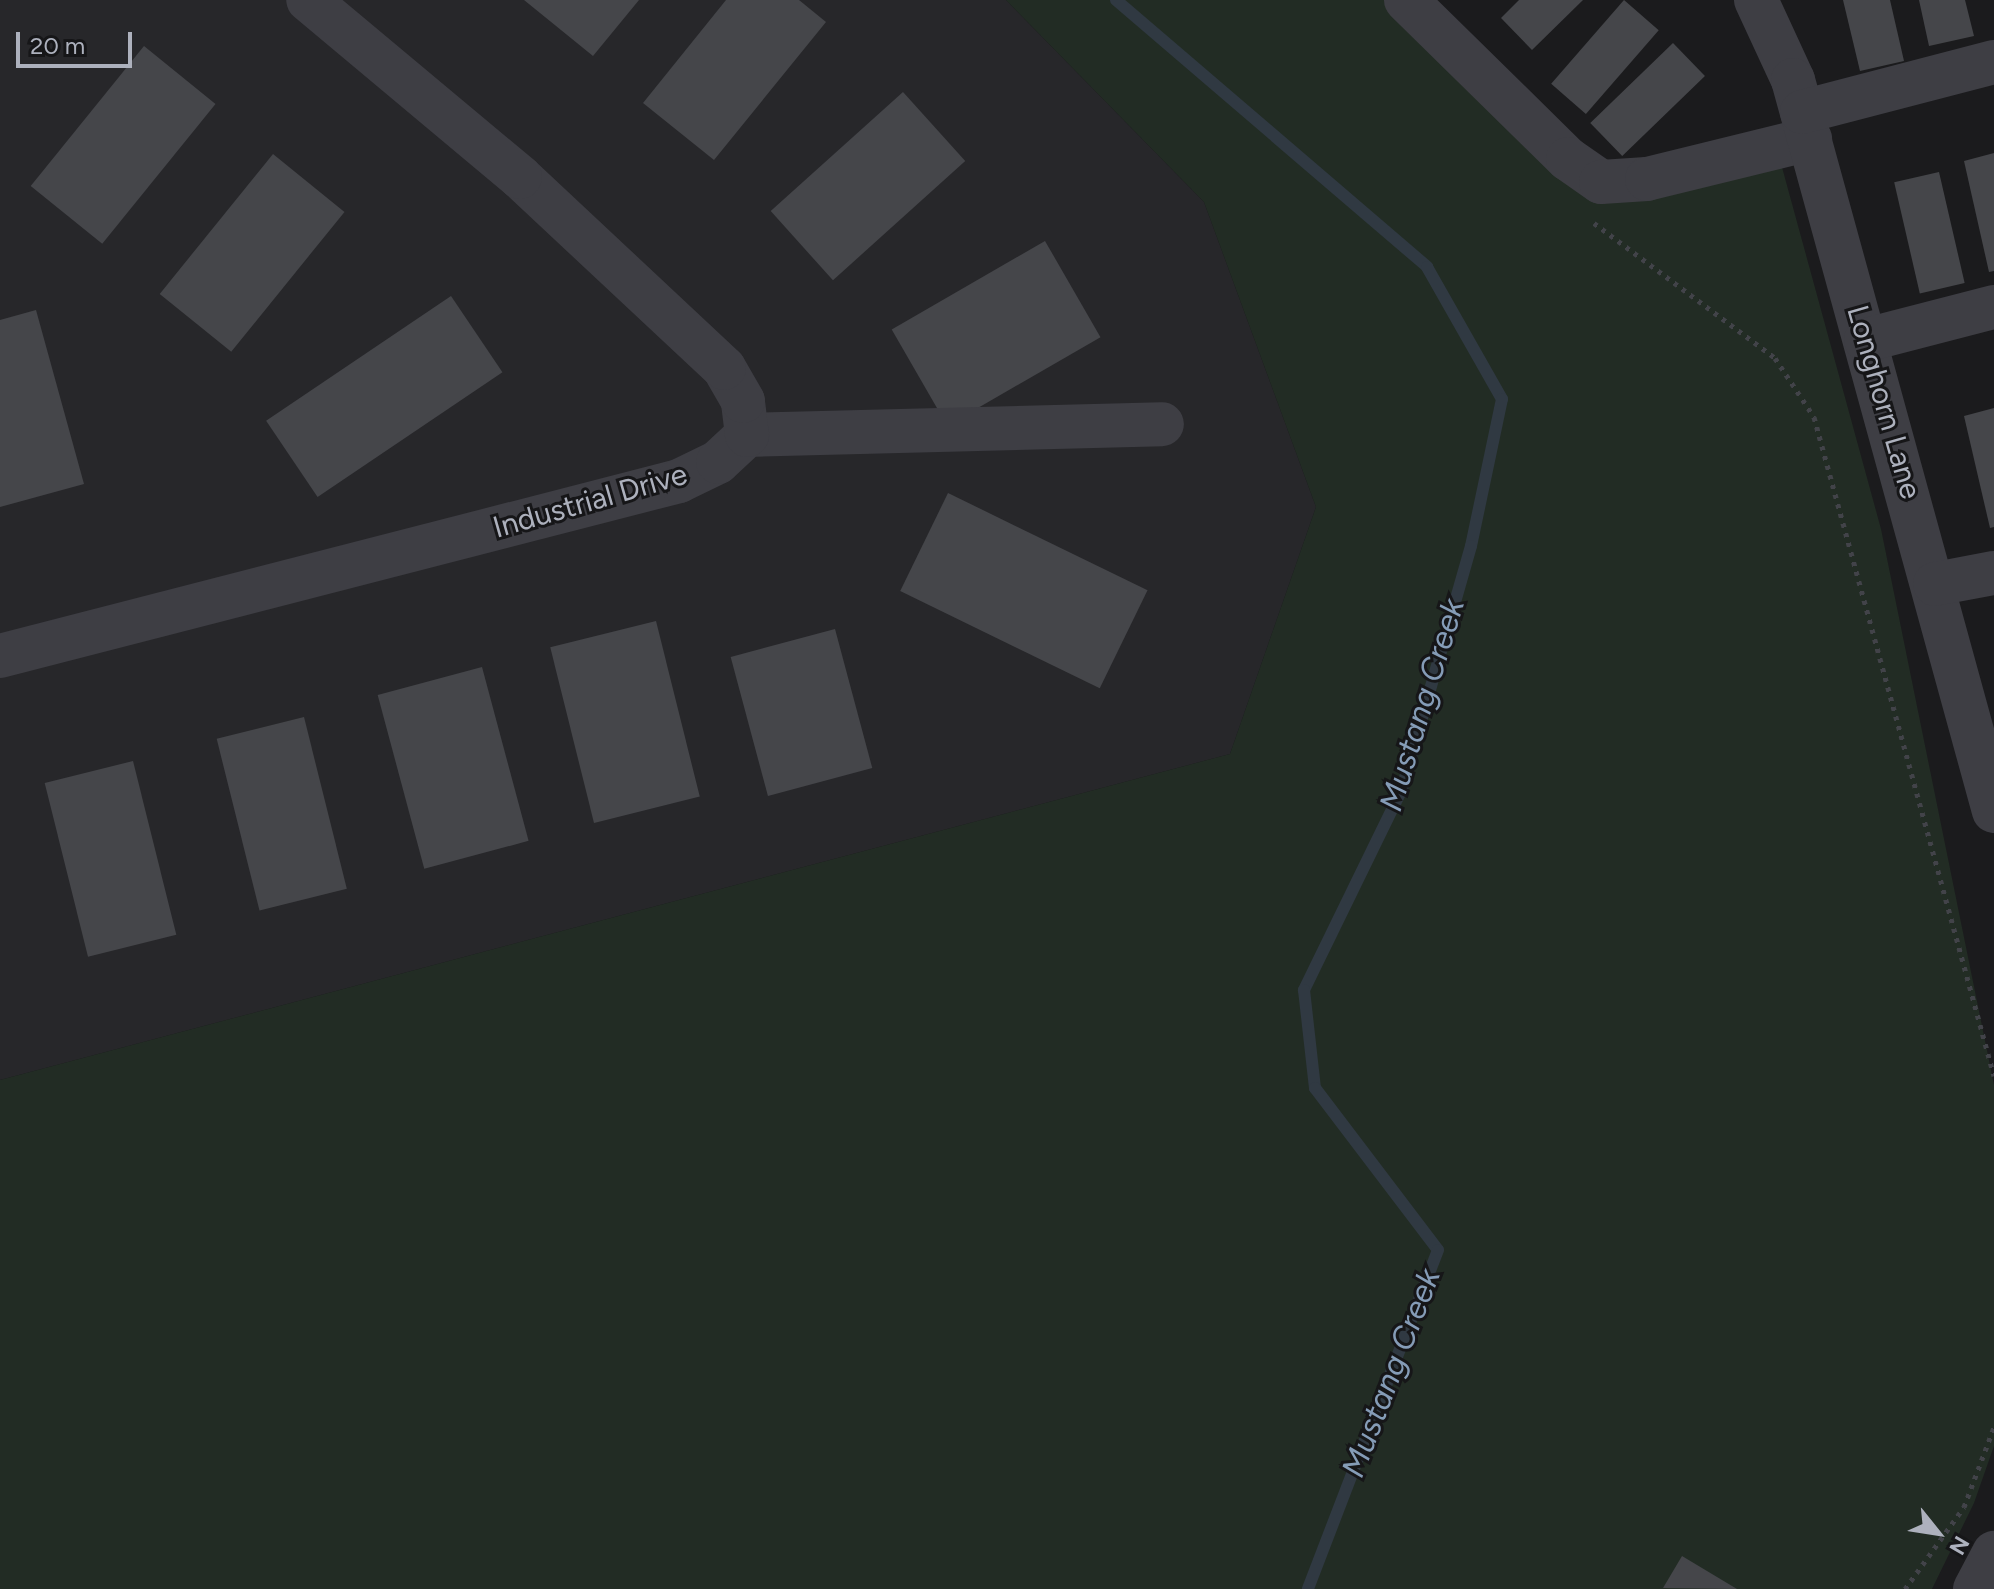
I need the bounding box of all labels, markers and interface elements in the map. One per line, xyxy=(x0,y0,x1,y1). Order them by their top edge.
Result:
scale bar xyxy=(20,16,136,66)
text: 20 m xyxy=(30,31,85,60)
street label: Longhorn Lane xyxy=(1839,301,1929,503)
street label: Industrial Drive xyxy=(489,456,691,546)
water label: Mustang Creek xyxy=(1371,594,1473,816)
water label: Mustang Creek xyxy=(1334,1263,1448,1483)
north arrow xyxy=(1898,1493,1978,1573)
text: N xyxy=(1943,1531,1975,1559)

